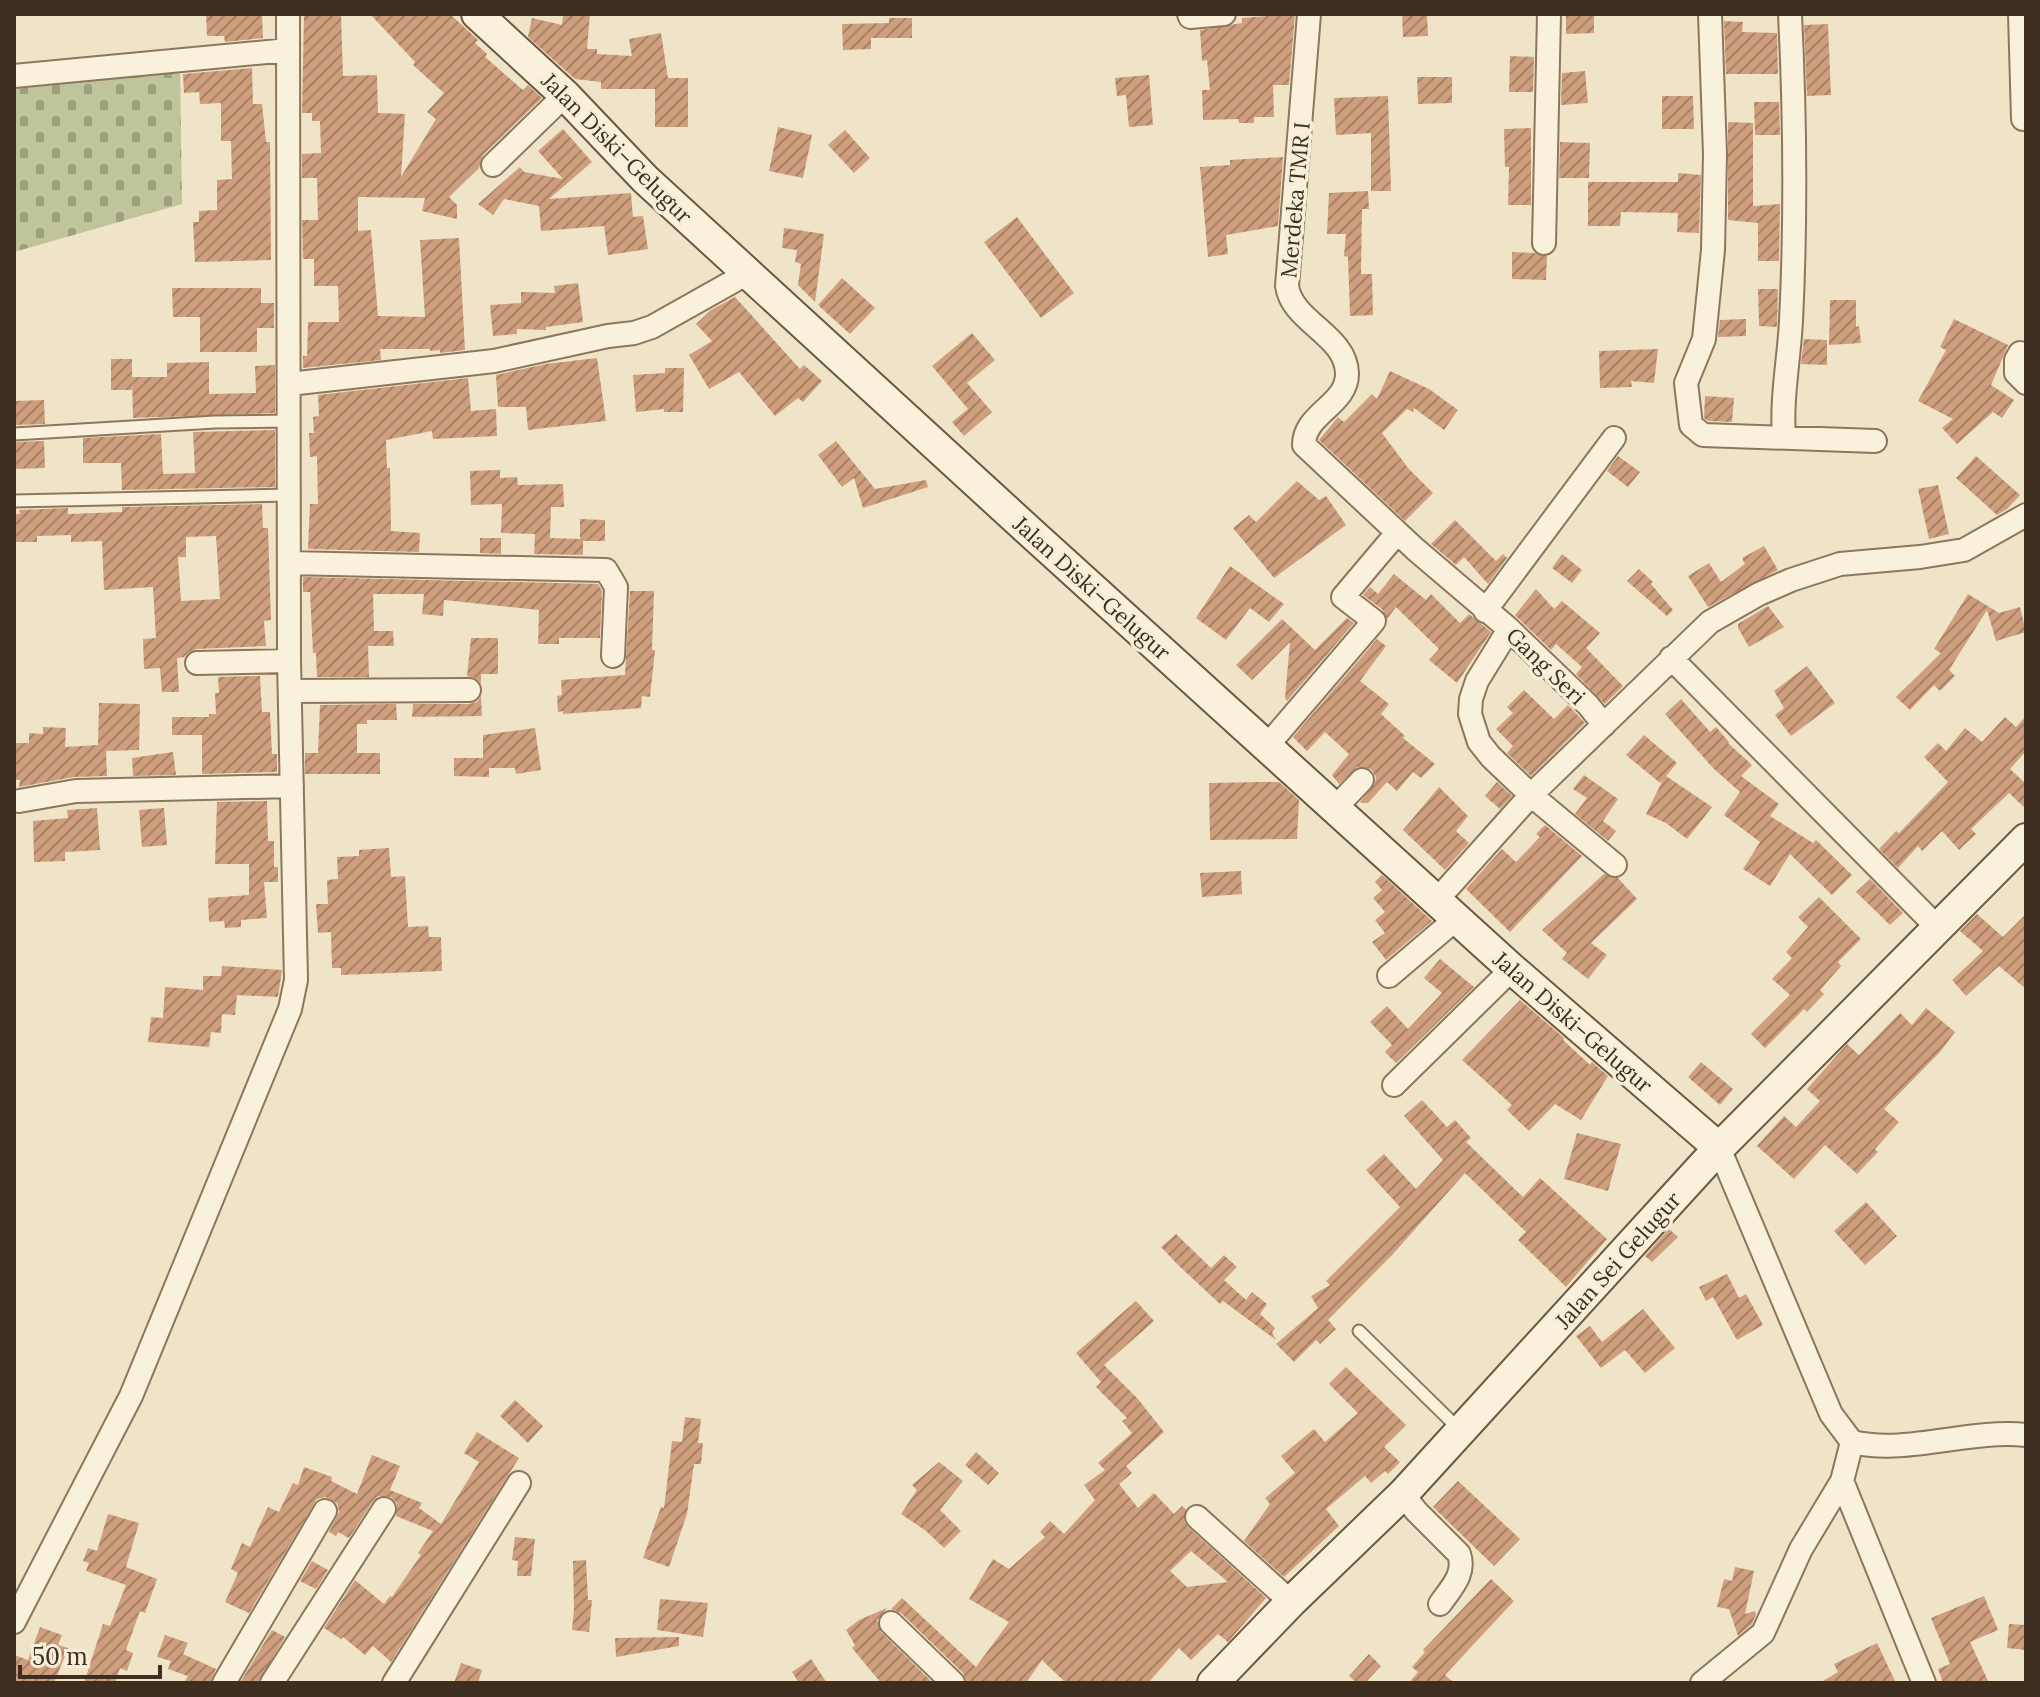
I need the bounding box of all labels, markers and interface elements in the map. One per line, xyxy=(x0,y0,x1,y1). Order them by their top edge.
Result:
street label: Jalan Diski–Gelugur xyxy=(535,66,699,230)
street label: Merdeka TMR I xyxy=(1274,121,1316,279)
street label: Jalan Diski–Gelugur xyxy=(1007,509,1177,666)
street label: Gang Seri xyxy=(1500,621,1592,711)
street label: Jalan Diski–Gelugur xyxy=(1487,944,1659,1099)
street label: Jalan Sei Gelugur xyxy=(1548,1185,1687,1335)
scale bar xyxy=(20,1629,160,1679)
text: 50 m xyxy=(32,1641,88,1672)

